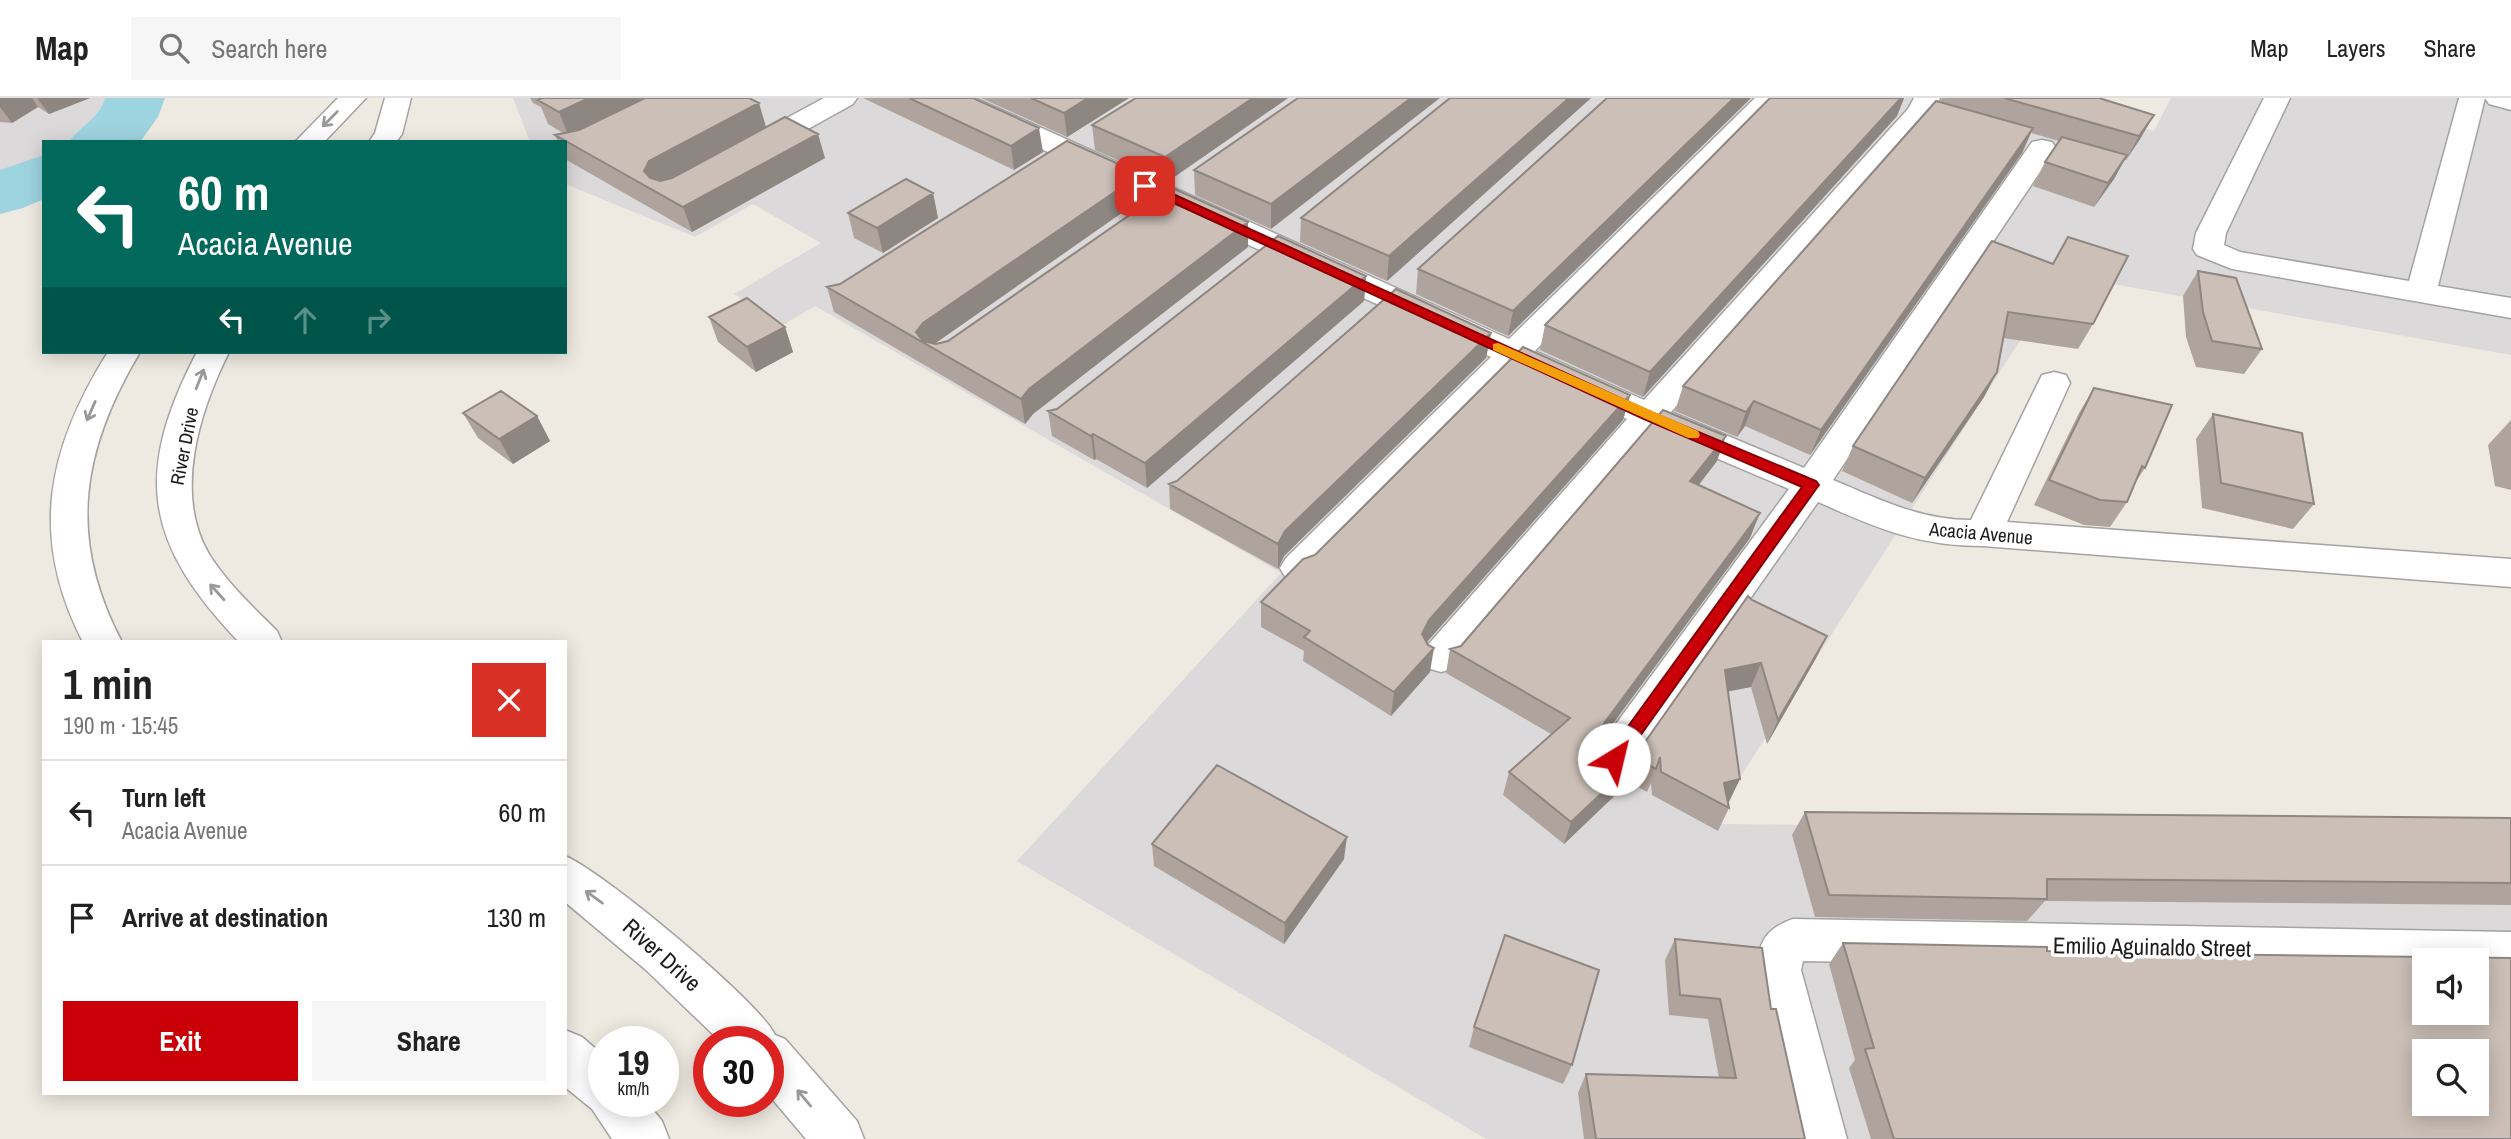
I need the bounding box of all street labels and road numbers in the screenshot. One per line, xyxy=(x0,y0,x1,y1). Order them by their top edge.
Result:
street label: River Drive xyxy=(164,405,204,487)
street label: Acacia Avenue xyxy=(1927,515,2034,550)
street label: River Drive xyxy=(617,911,708,998)
street label: Emilio Aguinaldo Street xyxy=(2053,929,2251,964)

